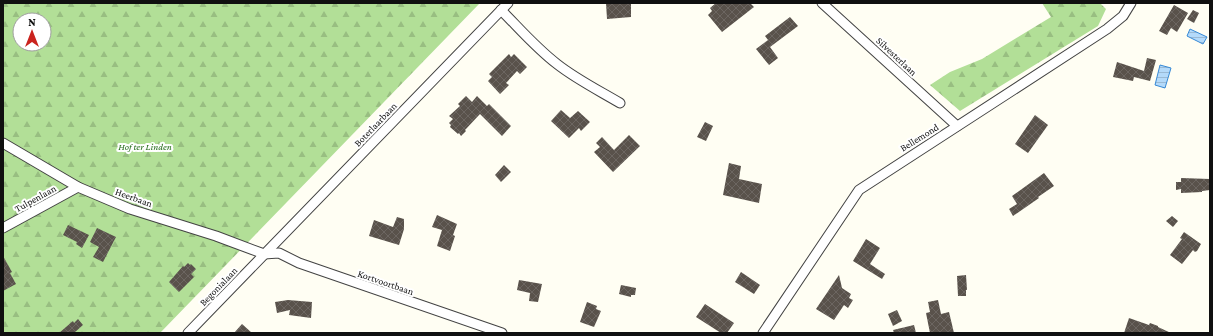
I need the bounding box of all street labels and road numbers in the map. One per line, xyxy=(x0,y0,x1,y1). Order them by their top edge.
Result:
street label: Silvesterlaan xyxy=(874,35,920,78)
street label: Boterlaarbaan xyxy=(352,100,399,149)
street label: Bellemond xyxy=(898,121,941,154)
street label: Tulpenlaan xyxy=(13,182,58,214)
street label: Heerbaan xyxy=(114,186,154,209)
street label: Begonialaan xyxy=(197,264,240,308)
street label: Kortvoortbaan xyxy=(356,268,416,297)

